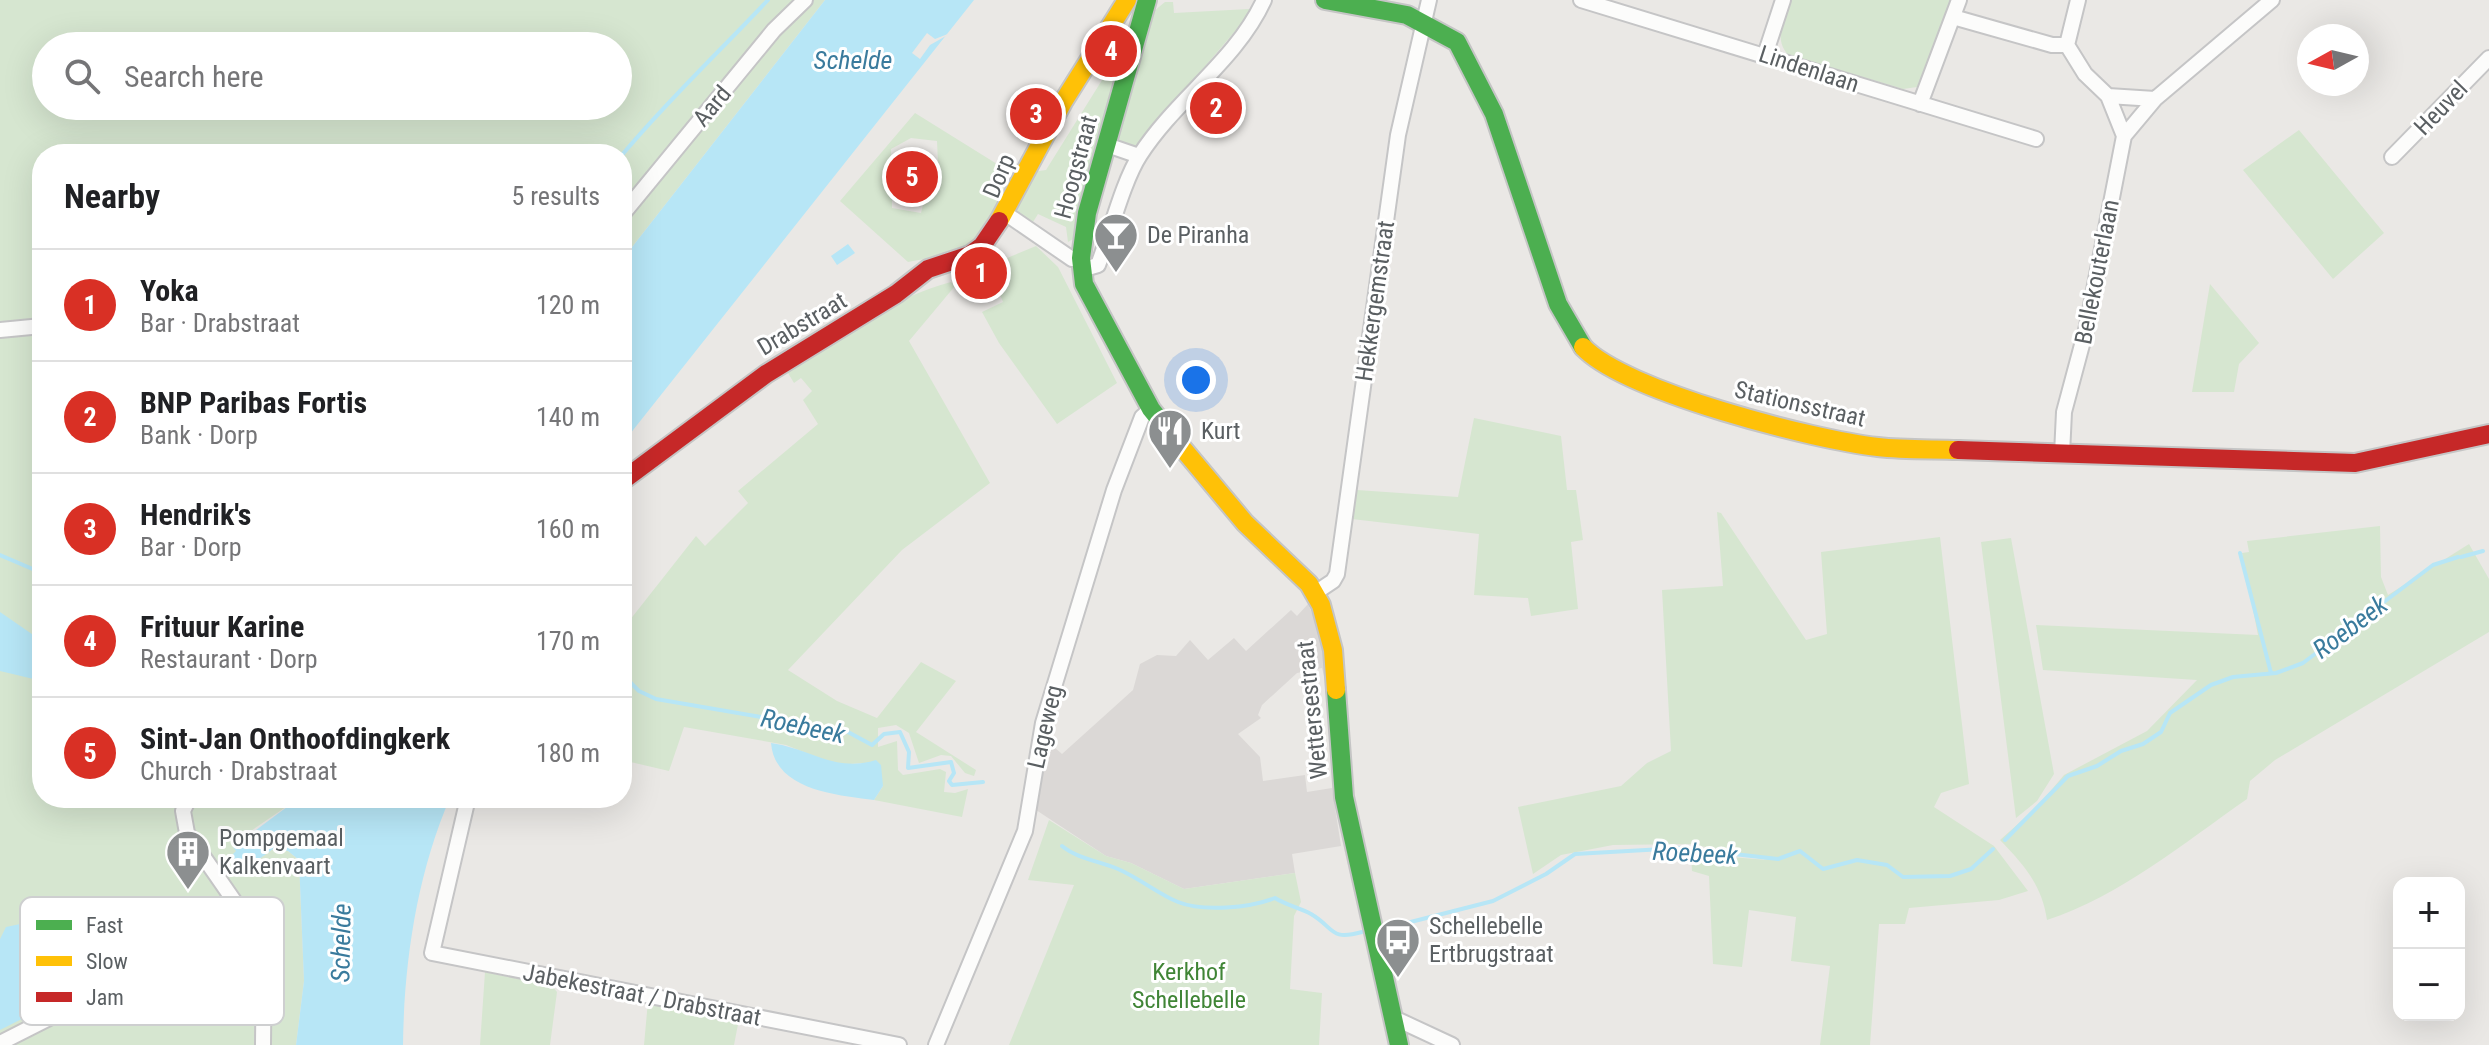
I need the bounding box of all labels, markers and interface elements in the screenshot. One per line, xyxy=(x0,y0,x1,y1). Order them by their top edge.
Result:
pin: 4 xyxy=(1085,21,1137,81)
north arrow xyxy=(2297,24,2369,96)
search box xyxy=(32,32,632,120)
street label: Lindenlaan xyxy=(1755,40,1863,98)
water label: Schelde xyxy=(814,45,892,75)
icon: search xyxy=(60,54,104,98)
text: Search here xyxy=(124,59,264,94)
street label: Heuvel xyxy=(2408,75,2474,141)
pin: 2 xyxy=(1190,78,1242,138)
street label: Aard xyxy=(687,80,737,132)
pin: 3 xyxy=(1010,84,1062,144)
street label: Hoogstraat xyxy=(1049,112,1103,222)
pin: 5 xyxy=(886,147,938,207)
street label: Dorp xyxy=(977,150,1021,202)
text: Nearby xyxy=(64,176,160,216)
text: 5 results xyxy=(511,181,600,211)
street label: Bellekouterlaan xyxy=(2069,197,2125,347)
bar icon: De Piranha xyxy=(1092,211,1140,274)
street label: Hekkergemstraat xyxy=(1350,219,1400,383)
place label: De Piranha xyxy=(1147,221,1249,249)
pin: 1 xyxy=(955,243,1007,303)
text: Yoka xyxy=(140,273,199,308)
street label: Drabstraat xyxy=(752,287,852,361)
text: 1 xyxy=(83,290,97,320)
text: 120 m xyxy=(536,290,600,320)
text: Bar · Drabstraat xyxy=(140,308,300,338)
your location xyxy=(1176,360,1216,400)
street label: Stationsstraat xyxy=(1732,375,1868,433)
text: BNP Paribas Fortis xyxy=(140,385,367,420)
text: 2 xyxy=(83,402,97,432)
text: 140 m xyxy=(536,402,600,432)
restaurant icon: Kurt xyxy=(1146,407,1194,470)
place label: Kurt xyxy=(1201,417,1240,445)
text: Bank · Dorp xyxy=(140,420,258,450)
text: Hendrik's xyxy=(140,497,251,532)
text: 3 xyxy=(83,514,97,544)
text: 160 m xyxy=(536,514,600,544)
text: Bar · Dorp xyxy=(140,532,241,562)
water label: Roebeek xyxy=(2307,589,2394,665)
text: Frituur Karine xyxy=(140,609,304,644)
text: 4 xyxy=(83,626,97,656)
text: 170 m xyxy=(536,626,600,656)
street label: Wettersestraat xyxy=(1291,639,1333,781)
text: Restaurant · Dorp xyxy=(140,644,318,674)
street label: Lageweg xyxy=(1022,683,1068,771)
water label: Roebeek xyxy=(758,702,848,750)
text: Sint-Jan Onthoofdingkerk xyxy=(140,721,450,756)
text: 5 xyxy=(83,738,97,768)
text: 180 m xyxy=(536,738,600,768)
text: Church · Drabstraat xyxy=(140,756,337,786)
place label: Pompgemaal Kalkenvaart xyxy=(219,824,344,880)
building icon: Pompgemaal Kalkenvaart xyxy=(164,828,212,891)
water label: Roebeek xyxy=(1652,836,1739,870)
map controls xyxy=(2393,877,2465,1021)
button: + xyxy=(2393,877,2465,949)
legend xyxy=(20,897,284,1025)
water label: Schelde xyxy=(325,903,357,983)
place label: Schellebelle Ertbrugstraat xyxy=(1429,912,1554,968)
text: Fast xyxy=(86,913,123,938)
bus stop icon: Schellebelle Ertbrugstraat xyxy=(1374,916,1422,979)
text: Slow xyxy=(86,949,128,974)
button: − xyxy=(2393,949,2465,1021)
street label: Jabekestraat / Drabstraat xyxy=(521,958,763,1032)
park label: Kerkhof Schellebelle xyxy=(1132,958,1246,1014)
text: Jam xyxy=(86,985,124,1010)

